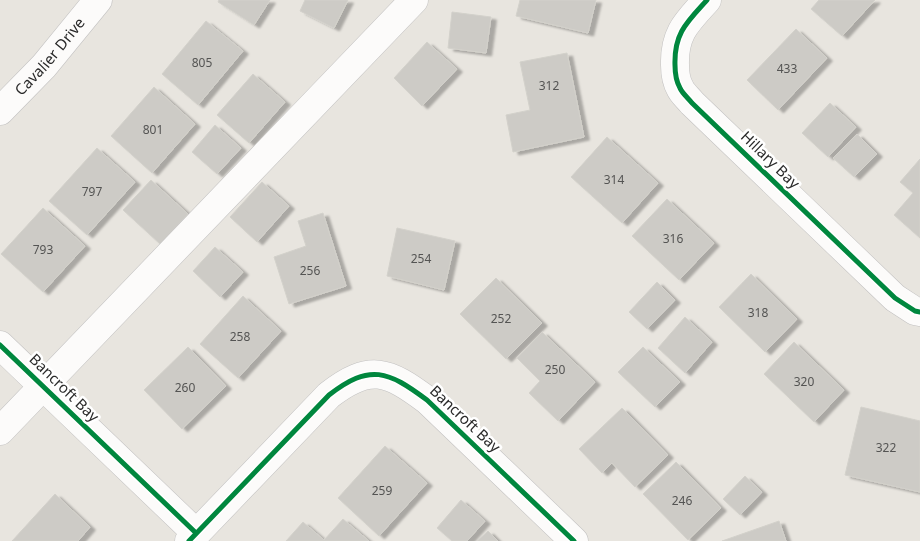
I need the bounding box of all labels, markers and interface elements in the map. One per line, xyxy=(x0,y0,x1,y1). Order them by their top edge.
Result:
street label: Cavalier Drive xyxy=(10,13,89,99)
house number: 805 xyxy=(192,54,212,71)
house number: 433 xyxy=(777,60,797,77)
house number: 312 xyxy=(539,77,559,94)
house number: 801 xyxy=(143,121,163,138)
street label: Hillary Bay xyxy=(737,126,805,193)
house number: 314 xyxy=(604,171,624,188)
house number: 797 xyxy=(82,183,102,200)
house number: 316 xyxy=(663,230,683,247)
house number: 793 xyxy=(33,241,53,258)
house number: 254 xyxy=(411,250,431,267)
house number: 256 xyxy=(300,262,320,279)
house number: 318 xyxy=(748,304,768,321)
house number: 252 xyxy=(491,310,511,327)
house number: 258 xyxy=(230,328,250,345)
street label: Bancroft Bay xyxy=(25,349,104,426)
house number: 250 xyxy=(545,361,565,378)
house number: 320 xyxy=(794,373,814,390)
house number: 260 xyxy=(175,379,195,396)
street label: Bancroft Bay xyxy=(426,380,506,456)
house number: 322 xyxy=(876,439,896,456)
house number: 259 xyxy=(372,482,392,499)
house number: 246 xyxy=(672,492,692,509)

